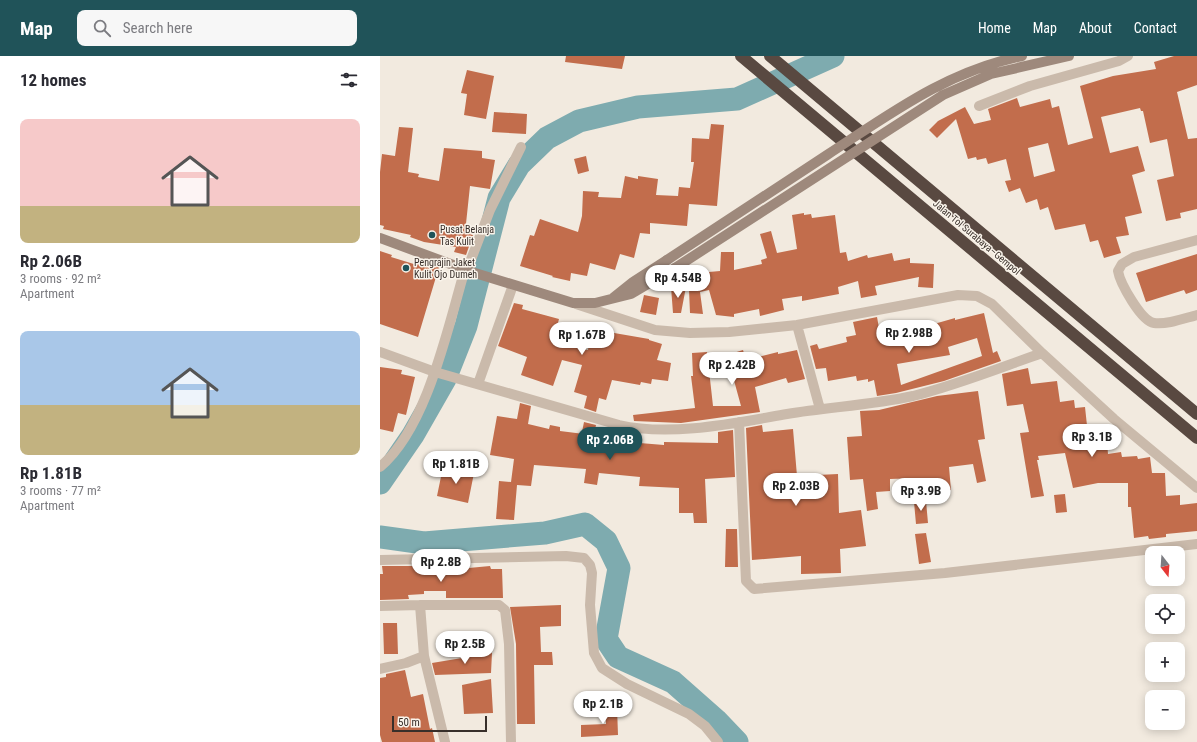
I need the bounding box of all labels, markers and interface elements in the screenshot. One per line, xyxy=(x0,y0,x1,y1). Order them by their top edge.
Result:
search box xyxy=(77,10,357,46)
text: Map xyxy=(20,17,53,40)
icon: search xyxy=(91,17,113,39)
text: Search here xyxy=(123,19,193,37)
text: Home xyxy=(978,20,1011,36)
text: Map xyxy=(1033,20,1057,36)
text: About xyxy=(1079,20,1112,36)
text: Contact xyxy=(1134,20,1177,36)
icon: filters xyxy=(338,69,360,91)
text: 12 homes xyxy=(20,70,86,90)
icon: home xyxy=(154,145,226,217)
street label: Jalan Tol Surabaya–Gempol xyxy=(931,198,1022,277)
place label: Pusat Belanja Tas Kulit xyxy=(440,224,494,247)
marker: Pusat Belanja Tas Kulit xyxy=(427,230,437,240)
text: Rp 2.06B xyxy=(20,251,82,271)
place label: Pengrajin Jaket Kulit Ojo Dumeh xyxy=(414,257,477,280)
marker: Pengrajin Jaket Kulit Ojo Dumeh xyxy=(401,263,411,273)
pin: Rp 4.54B xyxy=(637,265,719,299)
text: Rp 4.54B xyxy=(654,270,702,285)
text: 3 rooms · 92 m² xyxy=(20,271,101,286)
text: Apartment xyxy=(20,286,74,301)
pin: Rp 2.98B xyxy=(868,320,950,354)
pin: Rp 1.67B xyxy=(541,322,623,356)
text: Rp 2.98B xyxy=(885,325,933,340)
text: Rp 1.67B xyxy=(558,327,606,342)
pin: Rp 2.42B xyxy=(691,352,773,386)
icon: home xyxy=(154,357,226,429)
text: Rp 2.42B xyxy=(708,357,756,372)
pin: Rp 3.1B xyxy=(1055,424,1129,458)
pin: Rp 2.06B xyxy=(569,427,651,461)
text: Rp 3.1B xyxy=(1072,429,1112,444)
text: Rp 2.06B xyxy=(586,432,634,447)
pin: Rp 1.81B xyxy=(415,451,497,485)
text: Rp 1.81B xyxy=(432,456,480,471)
text: Rp 1.81B xyxy=(20,463,82,483)
pin: Rp 2.03B xyxy=(755,473,837,507)
text: Rp 2.03B xyxy=(772,478,820,493)
pin: Rp 3.9B xyxy=(884,478,958,512)
text: 3 rooms · 77 m² xyxy=(20,483,101,498)
text: Rp 3.9B xyxy=(901,483,941,498)
text: Apartment xyxy=(20,498,74,513)
north arrow xyxy=(1145,546,1185,586)
map controls xyxy=(1145,546,1185,730)
pin: Rp 2.8B xyxy=(404,549,478,583)
text: Rp 2.8B xyxy=(421,554,461,569)
button: locate xyxy=(1145,594,1185,634)
pin: Rp 2.5B xyxy=(428,631,502,665)
text: Rp 2.5B xyxy=(445,636,485,651)
button: + xyxy=(1145,642,1185,682)
button: − xyxy=(1145,690,1185,730)
pin: Rp 2.1B xyxy=(566,691,640,725)
text: Rp 2.1B xyxy=(583,696,623,711)
scale bar xyxy=(392,714,487,733)
text: 50 m xyxy=(398,716,420,729)

